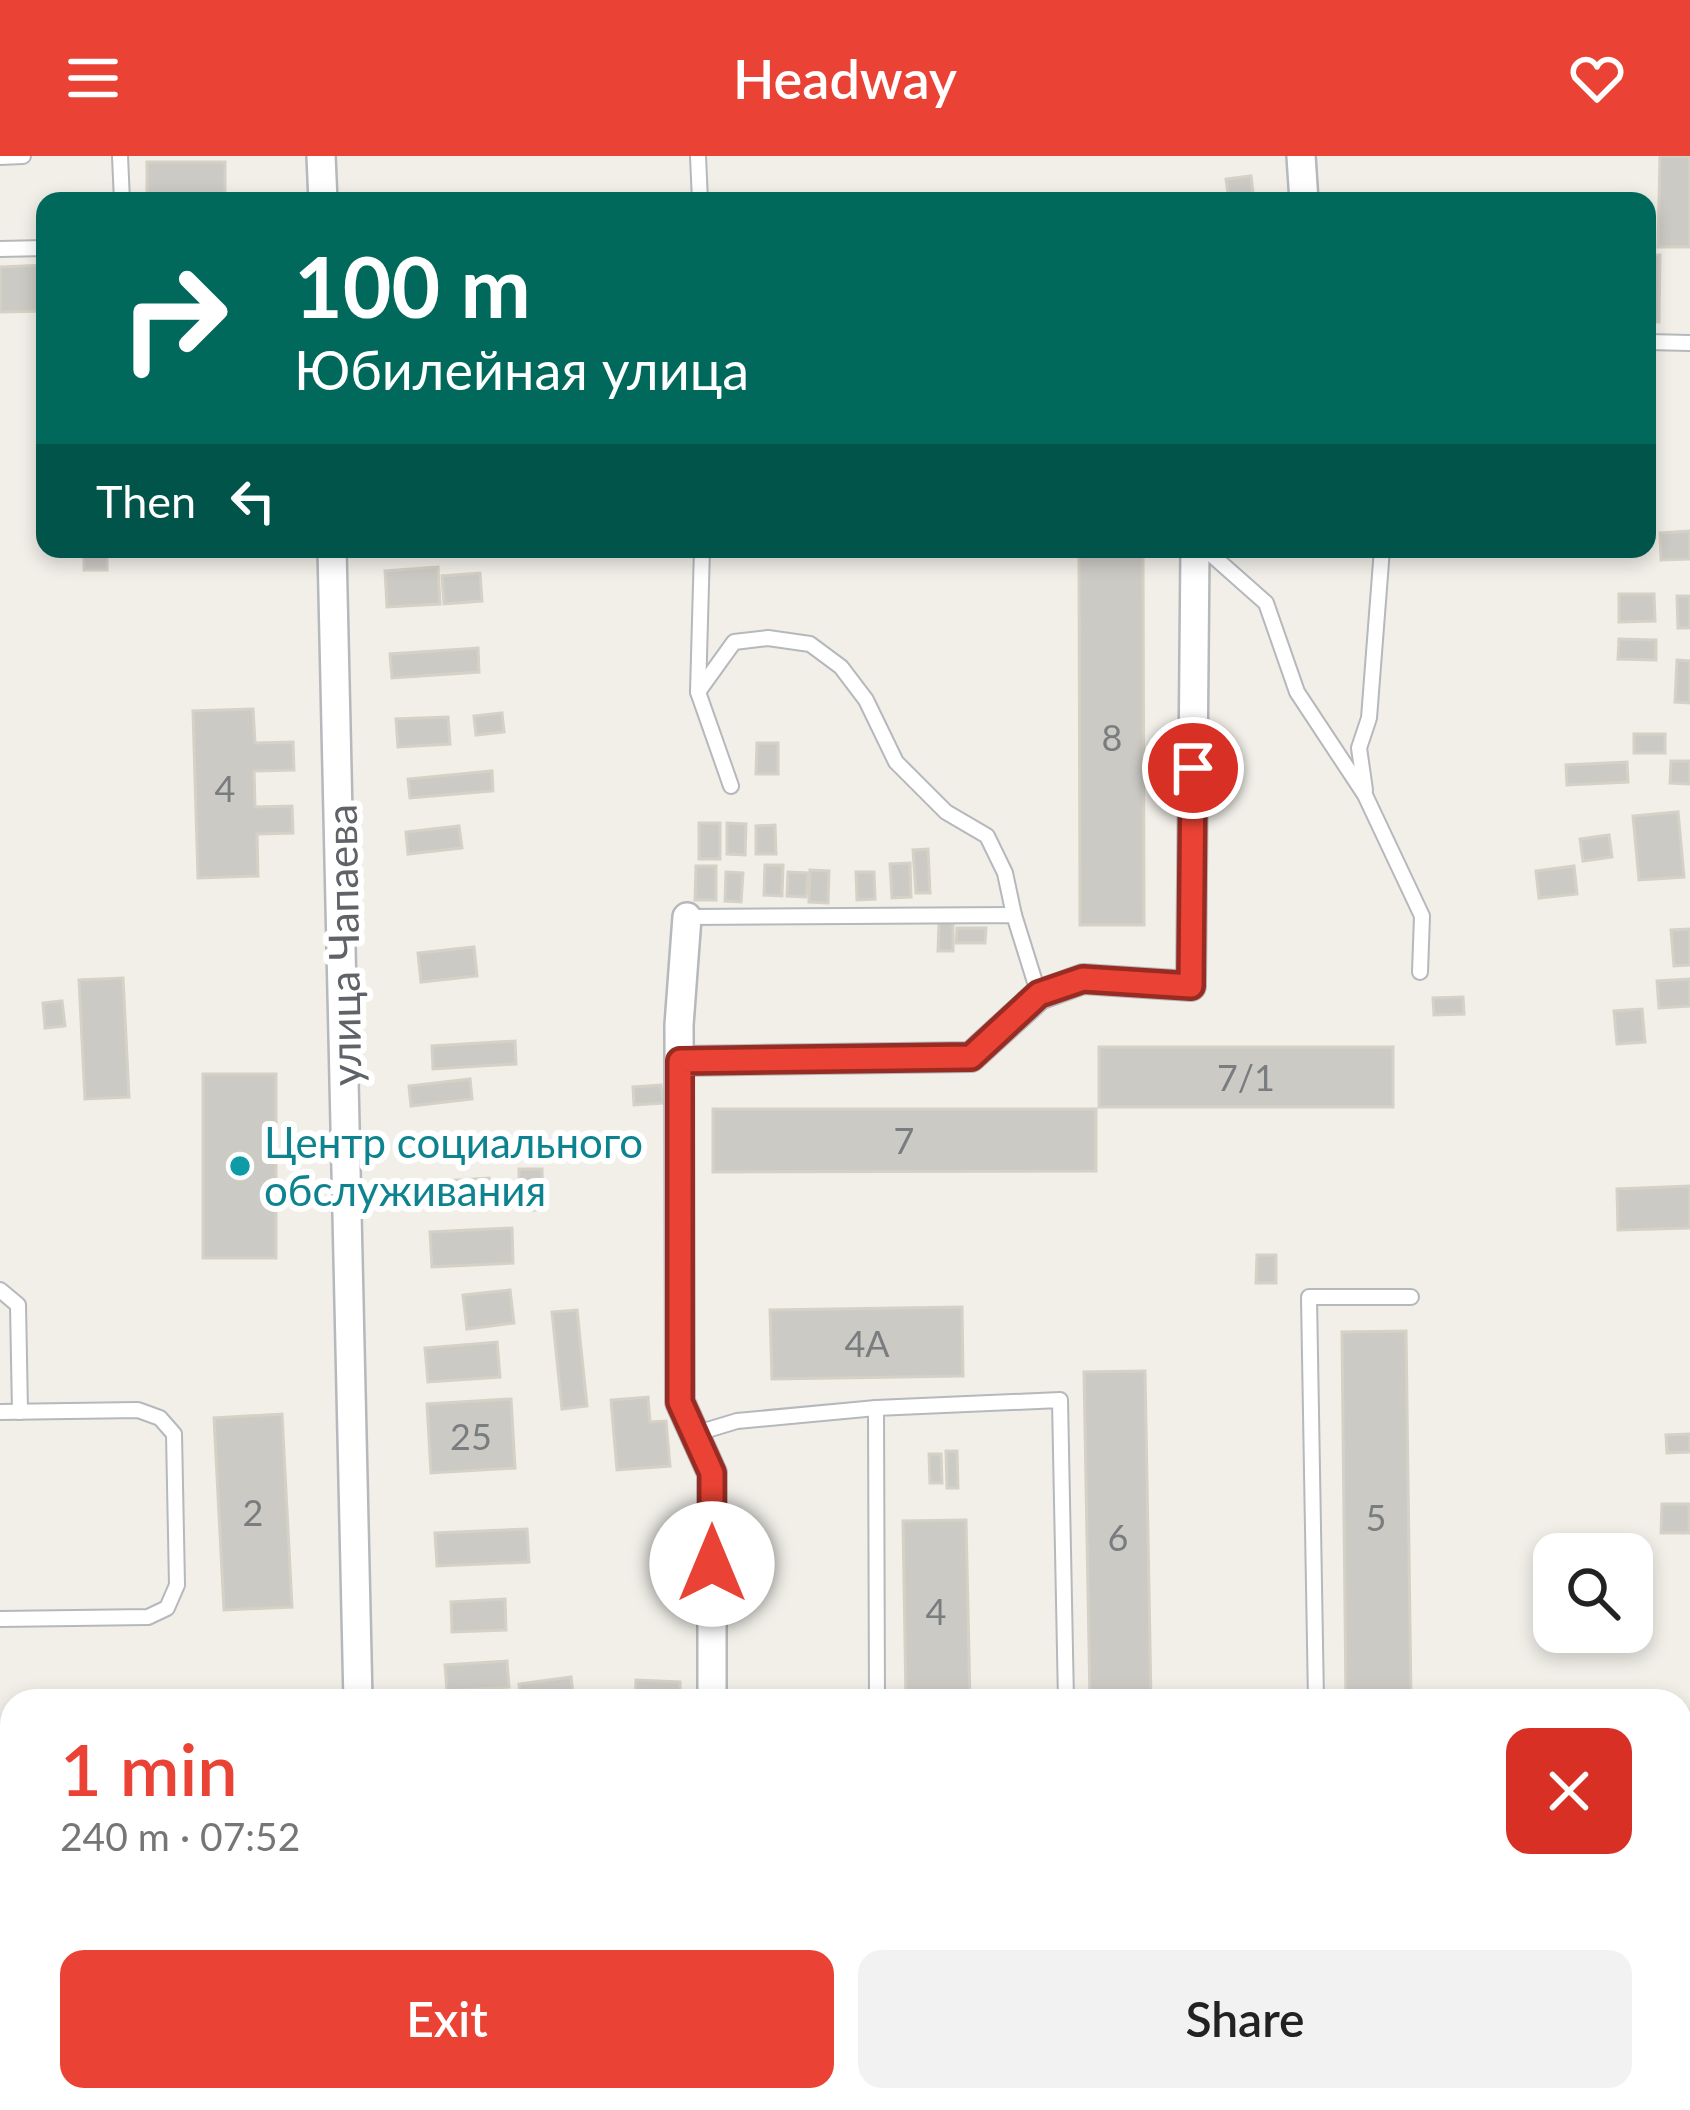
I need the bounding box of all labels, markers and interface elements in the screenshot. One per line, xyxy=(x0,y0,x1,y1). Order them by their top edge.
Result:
icon: menu xyxy=(60,45,126,111)
icon: heart xyxy=(1564,45,1630,111)
text: Headway xyxy=(733,46,957,111)
text: 100 m xyxy=(294,235,531,336)
icon: right xyxy=(96,240,252,396)
text: Юбилейная улица xyxy=(294,337,749,402)
icon: left xyxy=(220,468,286,534)
text: Then xyxy=(96,474,196,528)
house number: 8 xyxy=(1102,715,1122,759)
pin xyxy=(1142,717,1244,819)
icon: arrive xyxy=(1160,735,1226,801)
house number: 4 xyxy=(215,766,235,810)
street label: улица Чапаева xyxy=(316,804,370,1086)
house number: 7/1 xyxy=(1217,1055,1275,1099)
place label: Центр социального обслуживания xyxy=(264,1117,643,1215)
house number: 7 xyxy=(894,1118,914,1162)
marker: Центр социального обслуживания xyxy=(227,1153,253,1179)
house number: 4А xyxy=(844,1321,890,1365)
house number: 25 xyxy=(450,1414,492,1458)
house number: 2 xyxy=(243,1490,263,1534)
house number: 5 xyxy=(1366,1495,1386,1539)
position arrow xyxy=(649,1501,775,1627)
house number: 6 xyxy=(1108,1515,1128,1559)
map controls xyxy=(1533,1533,1653,1653)
button: search xyxy=(1533,1533,1653,1653)
house number: 4 xyxy=(926,1589,946,1633)
text: 1 min xyxy=(60,1725,238,1811)
button: close xyxy=(1506,1728,1632,1854)
text: 240 m · 07:52 xyxy=(60,1813,300,1859)
button: Exit xyxy=(60,1950,834,2088)
button: Share xyxy=(858,1950,1632,2088)

